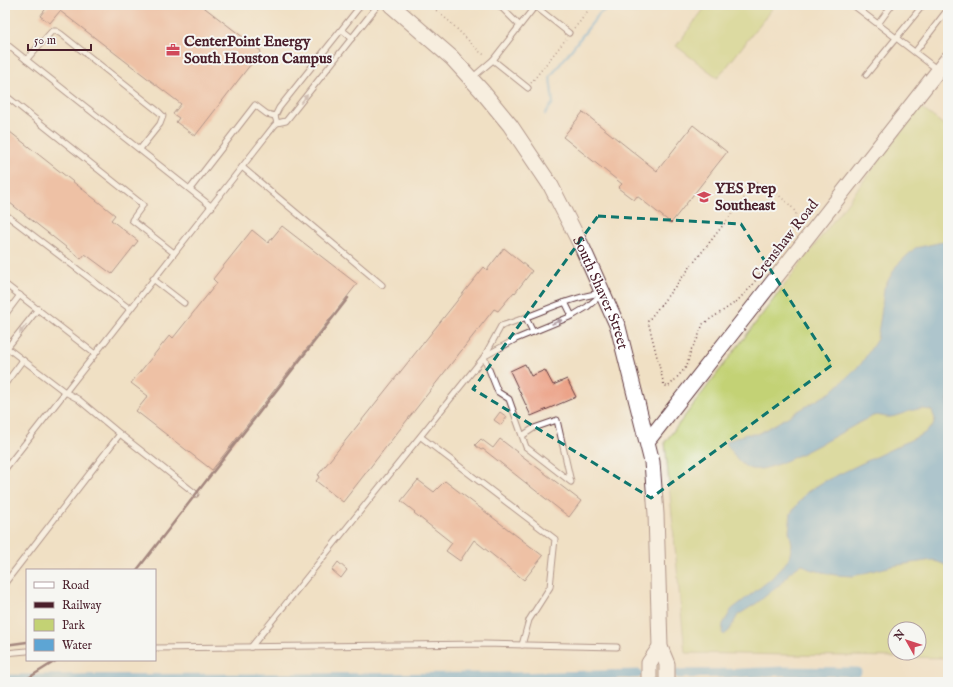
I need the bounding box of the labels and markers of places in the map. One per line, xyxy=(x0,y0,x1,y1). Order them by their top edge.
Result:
place label: CenterPoint Energy South Houston Campus xyxy=(184,32,333,68)
office icon: CenterPoint Energy South Houston Campus xyxy=(165,42,181,58)
place label: YES Prep Southeast xyxy=(715,179,776,215)
school or university icon: YES Prep Southeast xyxy=(696,189,712,205)

